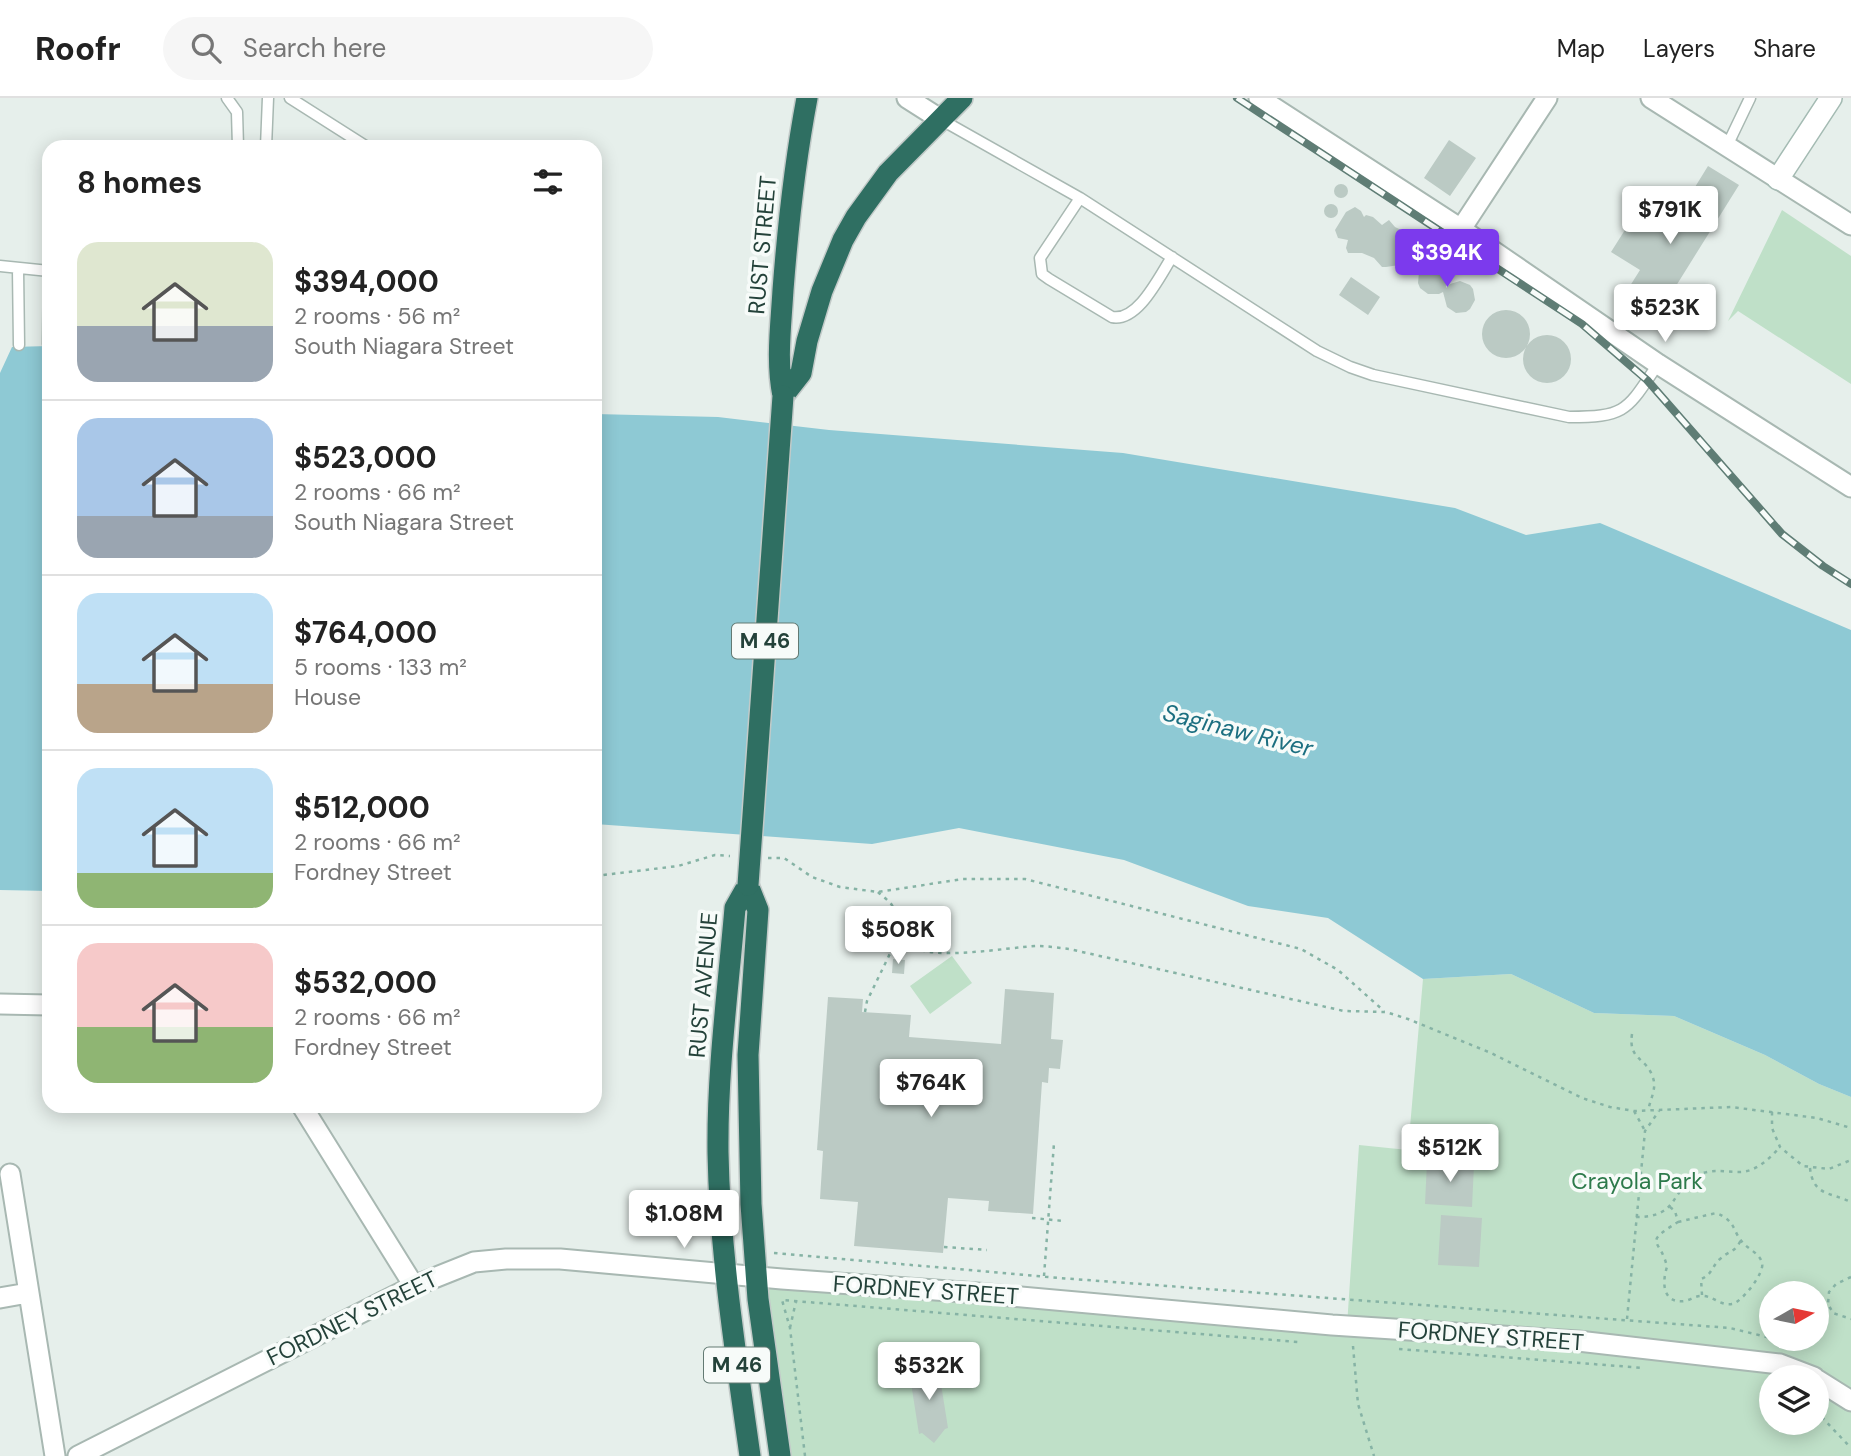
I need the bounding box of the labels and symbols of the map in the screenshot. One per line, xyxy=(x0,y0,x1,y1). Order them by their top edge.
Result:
street label: RUST STREET xyxy=(741,174,783,316)
pin: $791K xyxy=(1621,186,1719,246)
pin: $394K xyxy=(1398,230,1496,289)
pin: $523K xyxy=(1616,285,1714,344)
road number: M 46 xyxy=(732,624,798,658)
water label: Saginaw River xyxy=(1160,696,1317,764)
pin: $508K xyxy=(849,906,947,966)
street label: RUST AVENUE xyxy=(682,911,724,1059)
pin: $764K xyxy=(882,1060,980,1119)
pin: $512K xyxy=(1401,1124,1499,1184)
park label: Crayola Park xyxy=(1571,1166,1703,1196)
pin: $1.08M xyxy=(627,1190,741,1250)
street label: FORDNEY STREET xyxy=(262,1264,442,1372)
street label: FORDNEY STREET xyxy=(832,1269,1020,1311)
north arrow xyxy=(1759,1281,1829,1351)
street label: FORDNEY STREET xyxy=(1397,1315,1585,1357)
pin: $532K xyxy=(880,1342,978,1402)
road number: M 46 xyxy=(704,1348,770,1382)

